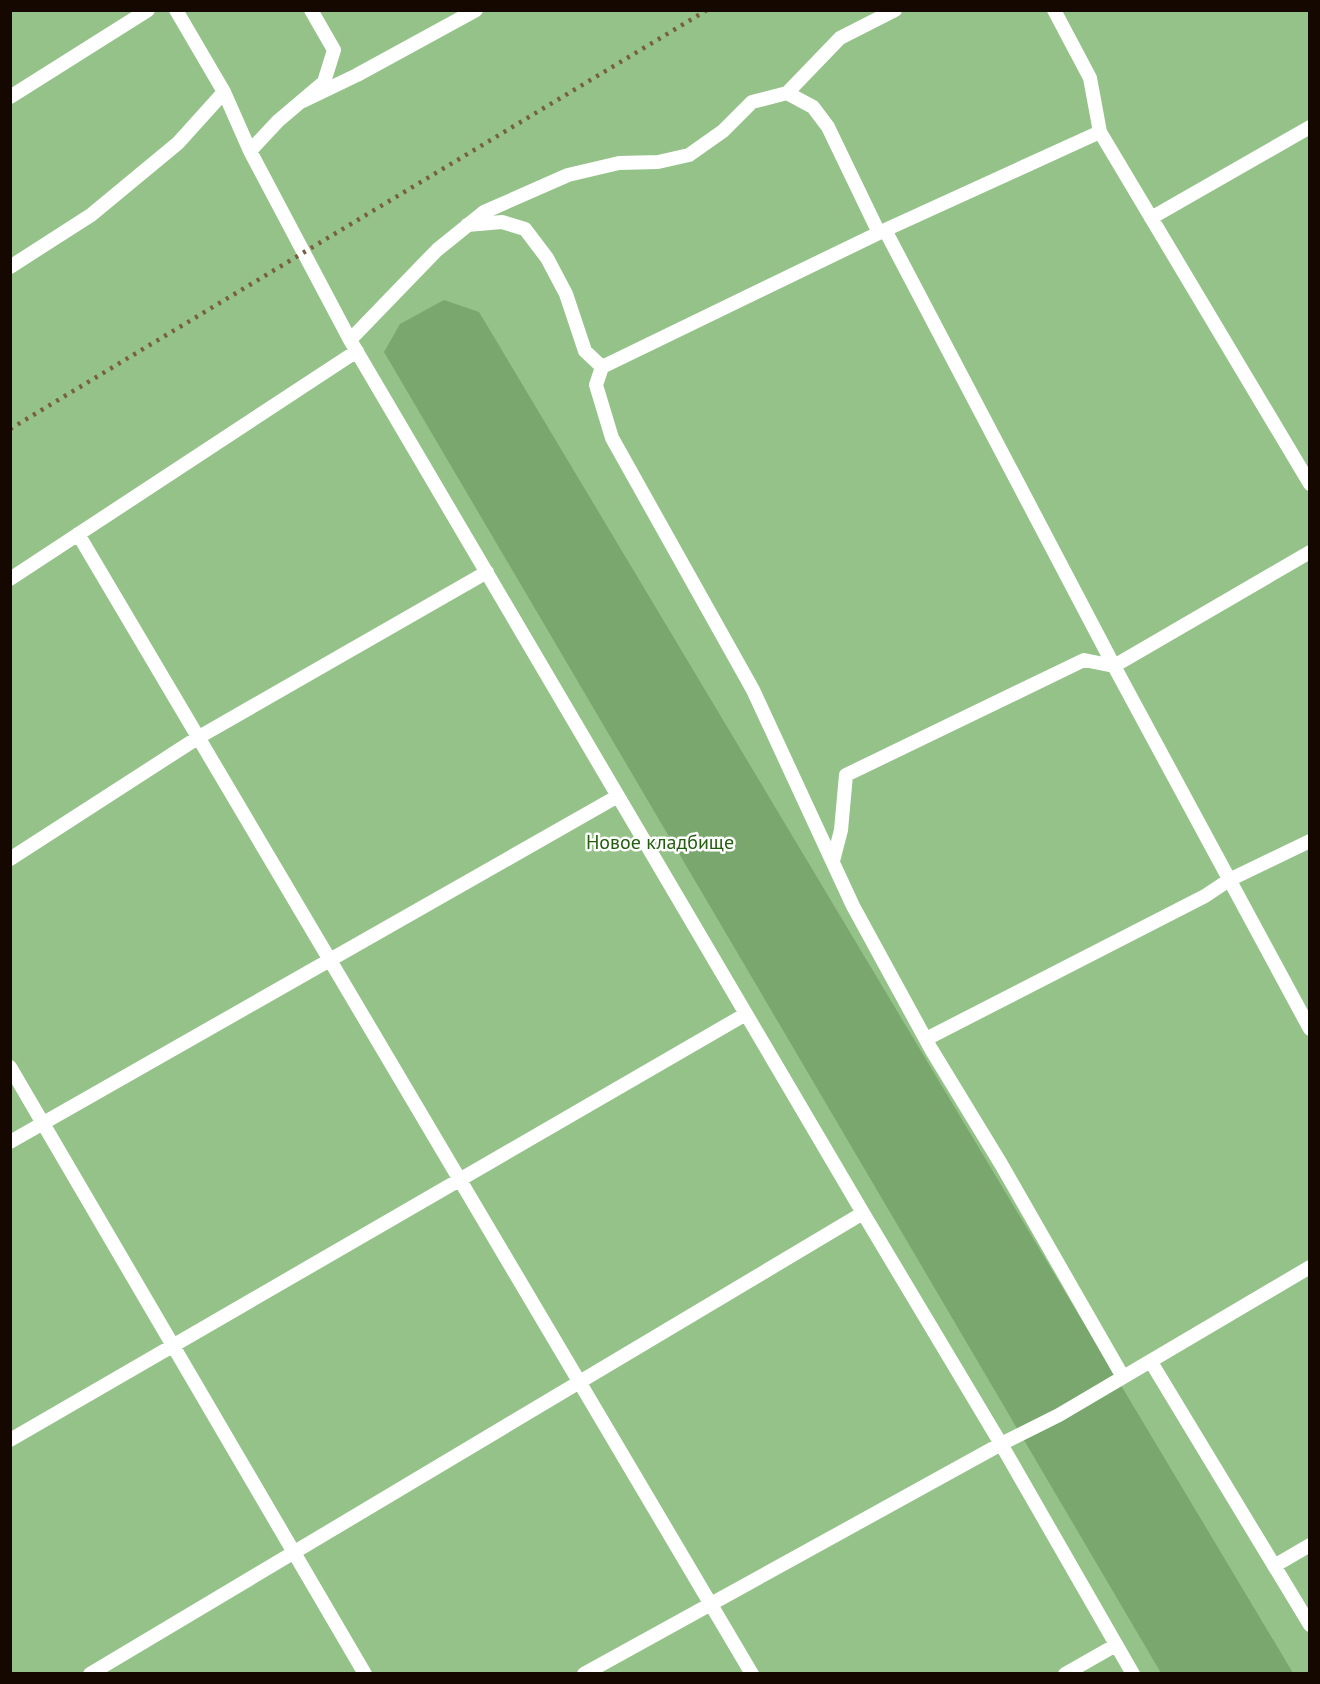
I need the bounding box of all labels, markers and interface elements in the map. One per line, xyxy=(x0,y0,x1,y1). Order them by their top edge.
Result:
park label: Новое кладбище xyxy=(586,829,734,855)

